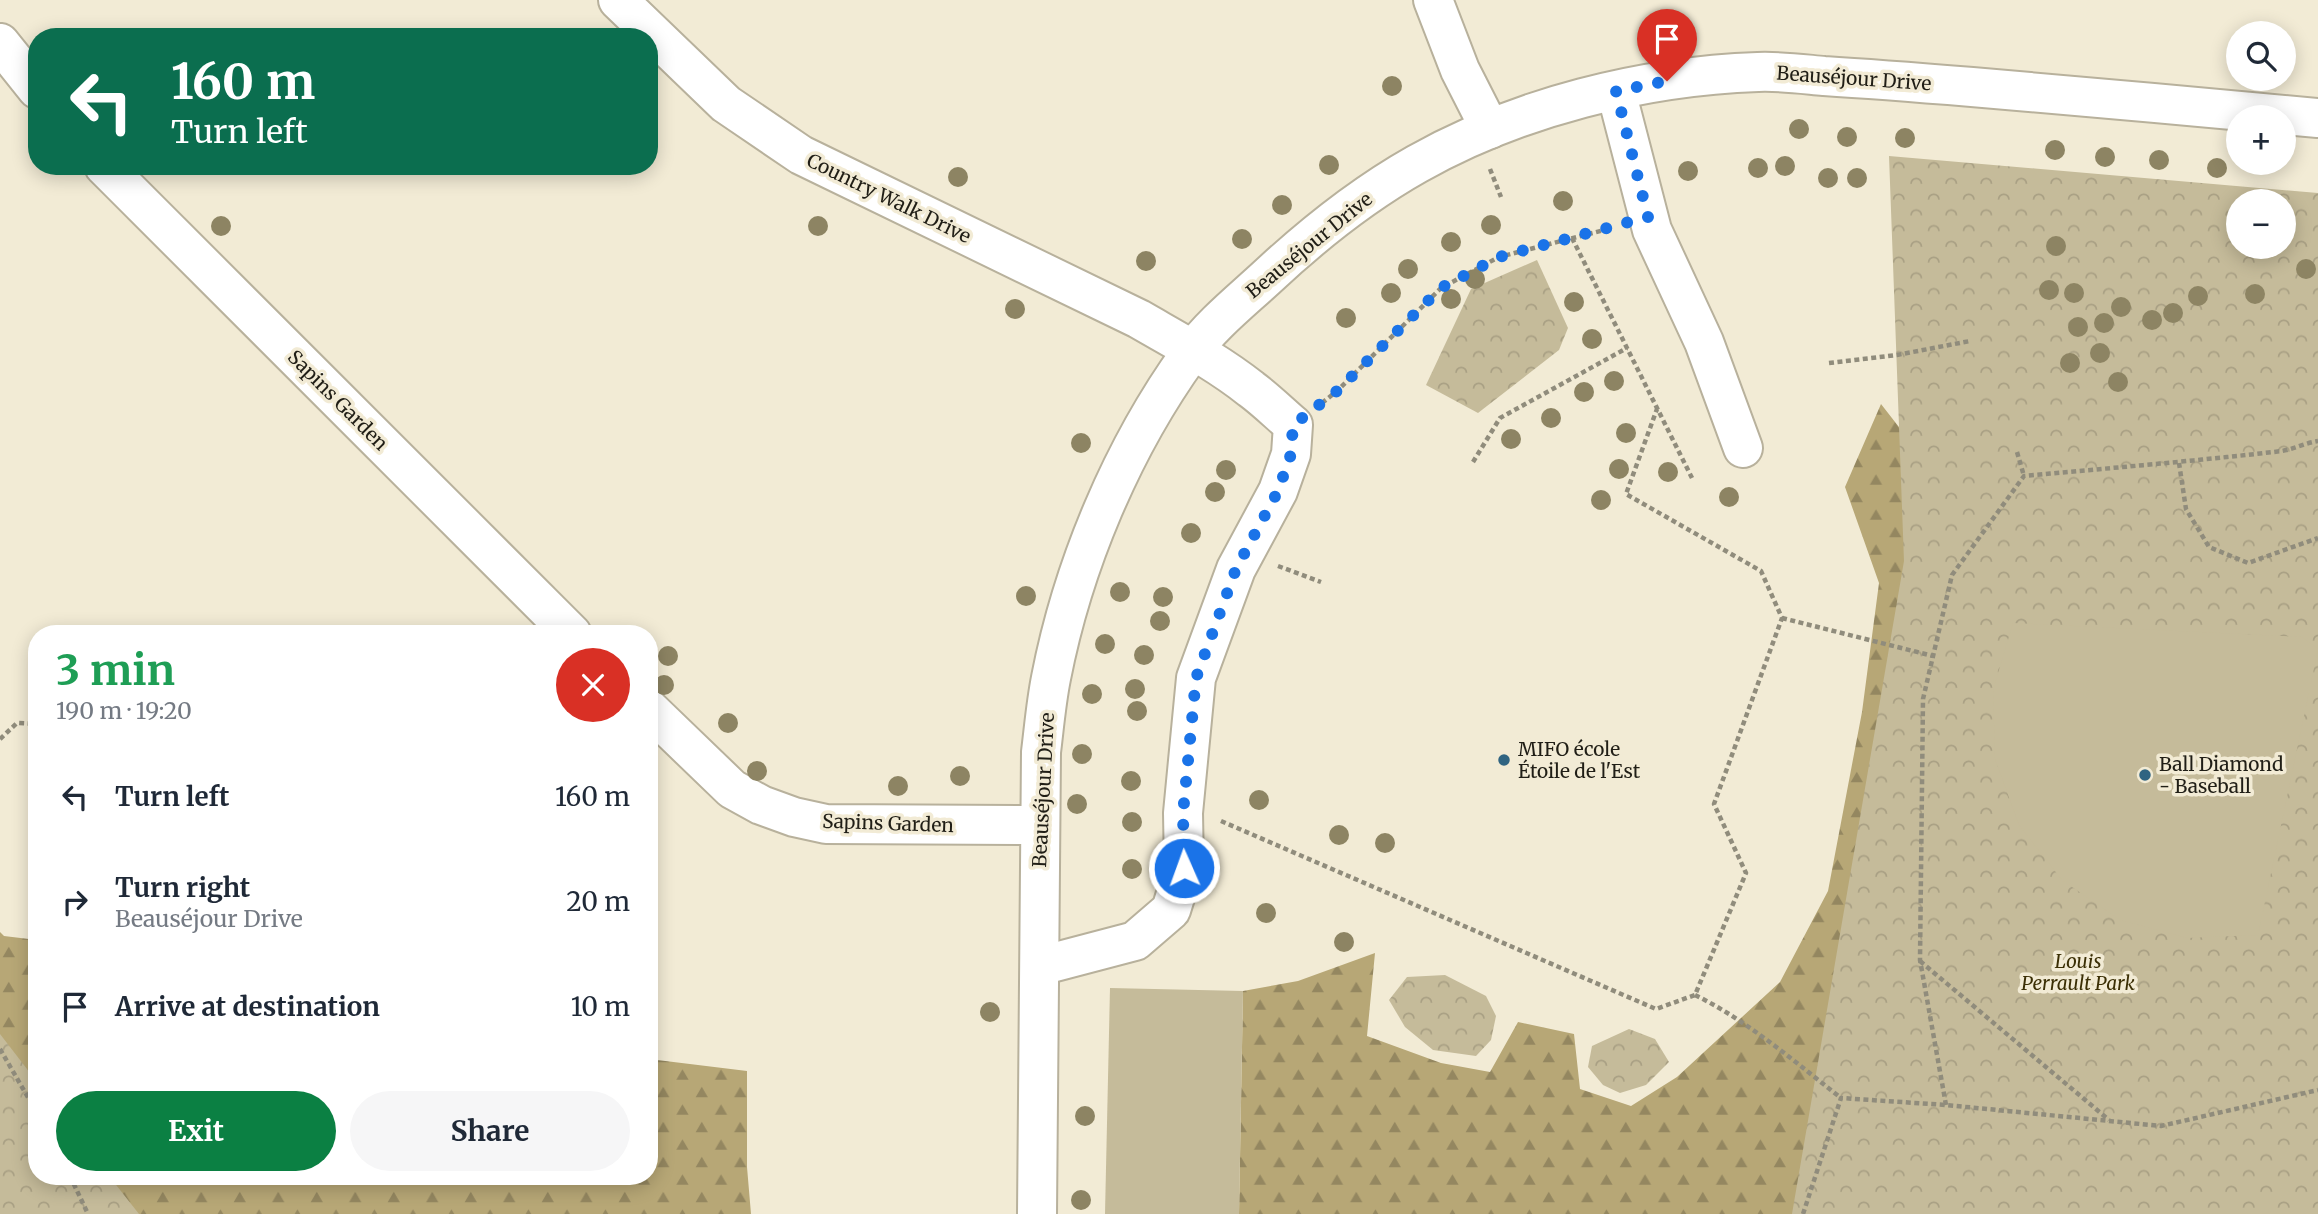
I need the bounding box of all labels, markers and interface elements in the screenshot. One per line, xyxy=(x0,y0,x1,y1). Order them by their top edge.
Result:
pin xyxy=(1637,9,1697,81)
icon: arrive xyxy=(1648,20,1686,58)
map controls xyxy=(2226,21,2296,259)
button: search xyxy=(2226,21,2296,91)
text: 160 m xyxy=(171,51,315,112)
icon: left xyxy=(56,56,147,147)
street label: Beauséjour Drive xyxy=(1776,61,1932,95)
button: + xyxy=(2226,105,2296,175)
text: Turn left xyxy=(171,112,308,152)
street label: Country Walk Drive xyxy=(803,148,975,248)
street label: Beauséjour Drive xyxy=(1241,187,1377,303)
button: − xyxy=(2226,189,2296,259)
street label: Sapins Garden xyxy=(283,345,393,455)
text: 3 min xyxy=(56,644,175,696)
button: close xyxy=(556,648,630,722)
text: 190 m · 19:20 xyxy=(56,696,192,725)
street label: Beauséjour Drive xyxy=(1027,712,1059,868)
place label: MIFO école Étoile de l'Est xyxy=(1518,737,1641,783)
marker: MIFO école Étoile de l'Est xyxy=(1496,752,1512,768)
place label: Ball Diamond - Baseball xyxy=(2159,752,2283,798)
marker: Ball Diamond - Baseball xyxy=(2137,767,2153,783)
icon: left xyxy=(56,778,94,816)
text: Turn left xyxy=(115,780,229,813)
text: 160 m xyxy=(555,780,630,813)
street label: Sapins Garden xyxy=(822,809,955,837)
position arrow xyxy=(1147,831,1221,905)
text: Turn right xyxy=(115,871,250,904)
icon: right xyxy=(56,883,94,921)
text: 20 m xyxy=(566,885,630,918)
text: Beauséjour Drive xyxy=(115,904,303,933)
park label: Louis Perrault Park xyxy=(2021,949,2135,995)
icon: arrive xyxy=(56,988,94,1026)
text: Arrive at destination xyxy=(115,990,380,1023)
text: 10 m xyxy=(571,990,630,1023)
button: Exit xyxy=(56,1091,336,1171)
button: Share xyxy=(350,1091,630,1171)

